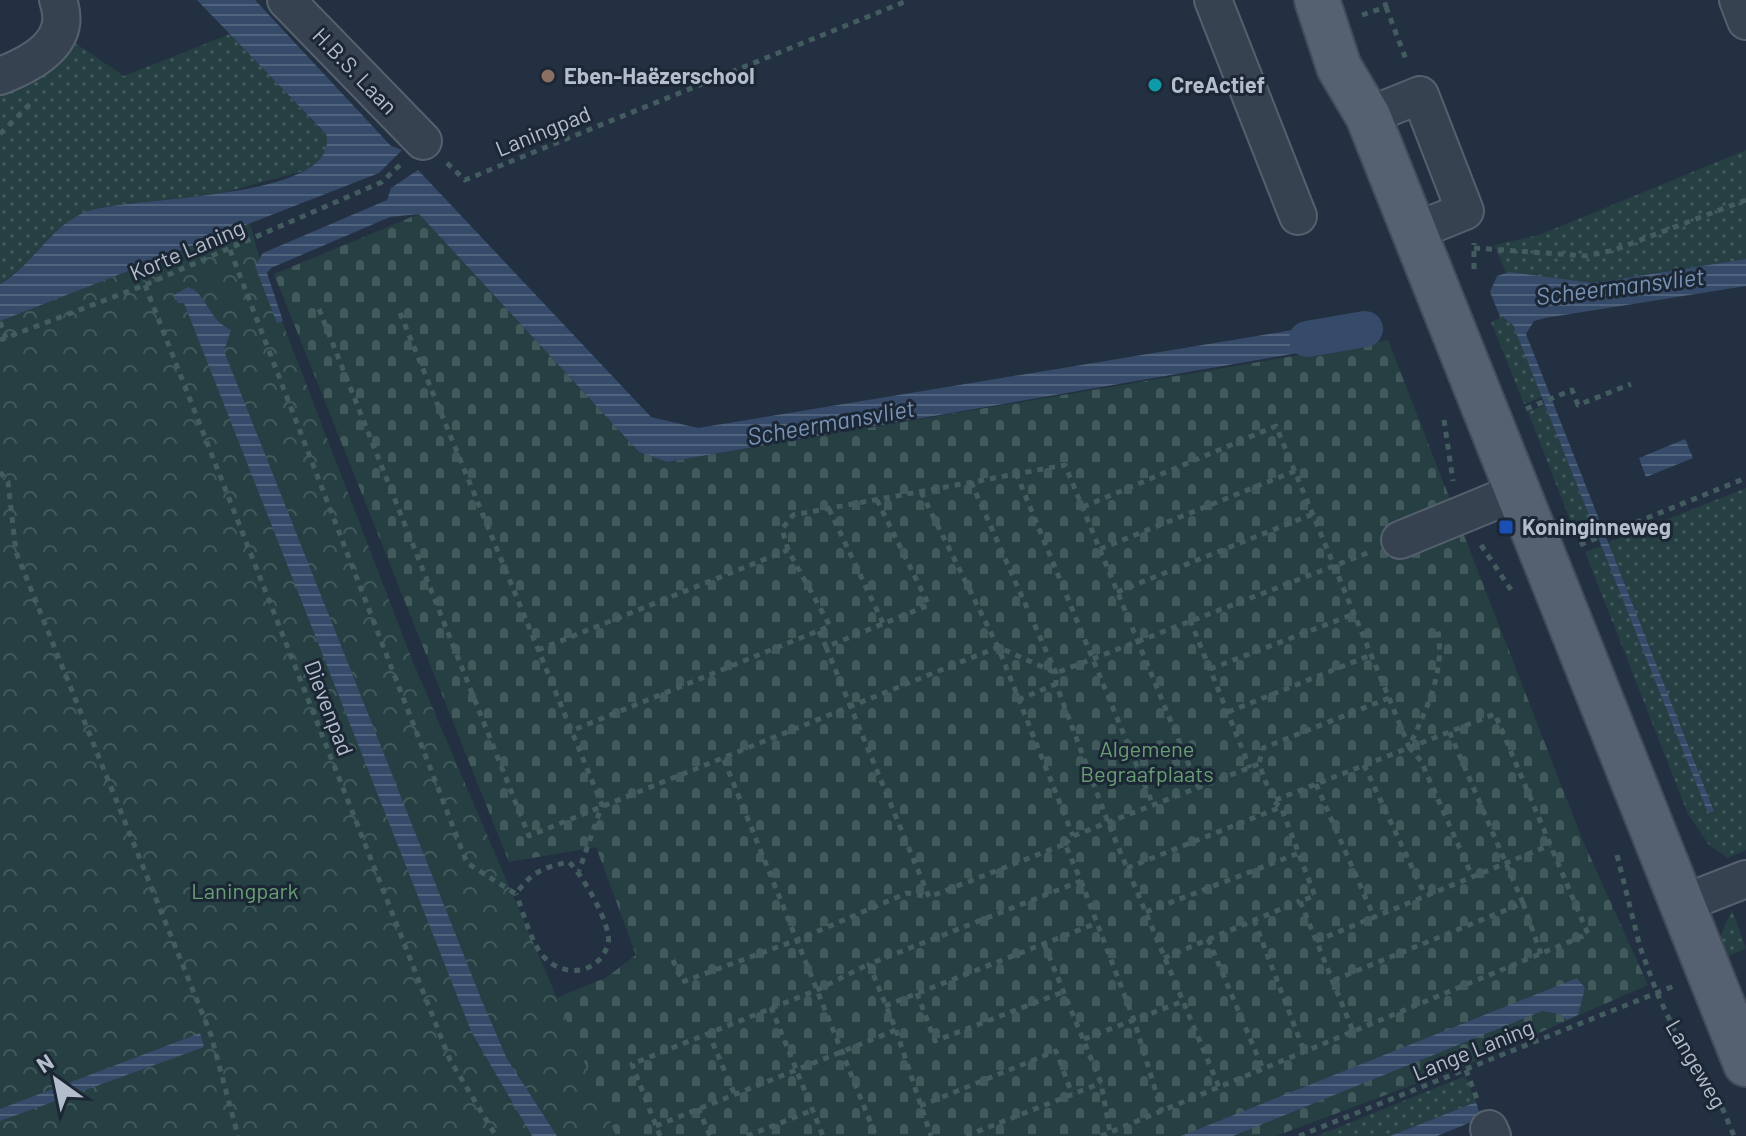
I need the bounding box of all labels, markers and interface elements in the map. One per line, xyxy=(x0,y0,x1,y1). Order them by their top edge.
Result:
street label: H.B.S. Laan xyxy=(308,22,403,119)
place label: Eben-Haëzerschool xyxy=(564,62,755,88)
marker: Eben-Haëzerschool xyxy=(539,67,557,85)
place label: CreActief xyxy=(1171,71,1265,97)
marker: CreActief xyxy=(1146,76,1164,94)
street label: Laningpad xyxy=(491,99,594,161)
street label: Korte Laning xyxy=(125,213,248,285)
water label: Scheermansvliet xyxy=(1534,261,1706,310)
water label: Scheermansvliet xyxy=(745,392,917,451)
place label: Koninginneweg xyxy=(1522,513,1671,539)
marker: Koninginneweg xyxy=(1497,518,1515,536)
street label: Dievenpad xyxy=(300,656,360,759)
park label: Algemene Begraafplaats xyxy=(1080,735,1214,786)
park label: Laningpark xyxy=(191,877,299,903)
street label: Lange Laning xyxy=(1408,1013,1537,1085)
street label: Langeweg xyxy=(1661,1015,1733,1112)
north arrow xyxy=(16,1040,96,1120)
text: N xyxy=(31,1047,58,1077)

